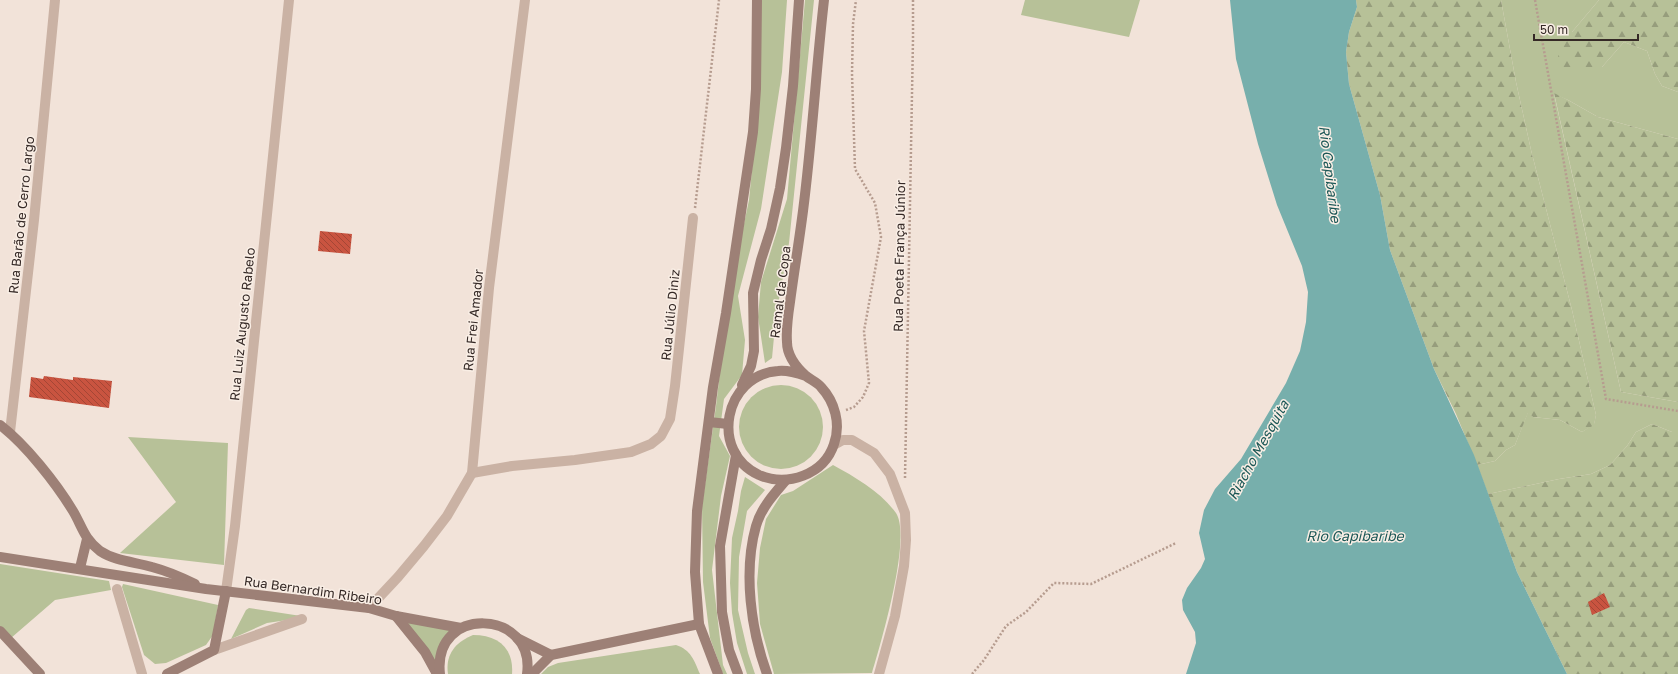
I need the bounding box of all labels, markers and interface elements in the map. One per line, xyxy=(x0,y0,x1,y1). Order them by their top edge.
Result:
scale bar xyxy=(1534,16,1638,42)
text: 50 m xyxy=(1540,22,1568,37)
water label: Rio Capibaribe xyxy=(1316,125,1345,224)
street label: Rua Barão de Cerro Largo xyxy=(5,135,37,295)
street label: Rua Poeta França Júnior xyxy=(890,180,908,332)
street label: Ramal da Copa xyxy=(766,245,794,339)
street label: Rua Luiz Augusto Rabelo xyxy=(226,246,258,401)
street label: Rua Frei Amador xyxy=(460,268,486,372)
street label: Rua Júlio Diniz xyxy=(657,268,683,361)
water label: Riacho Mesquita xyxy=(1223,396,1292,503)
water label: Rio Capibaribe xyxy=(1306,527,1405,544)
street label: Rua Bernardim Ribeiro xyxy=(243,572,383,608)

